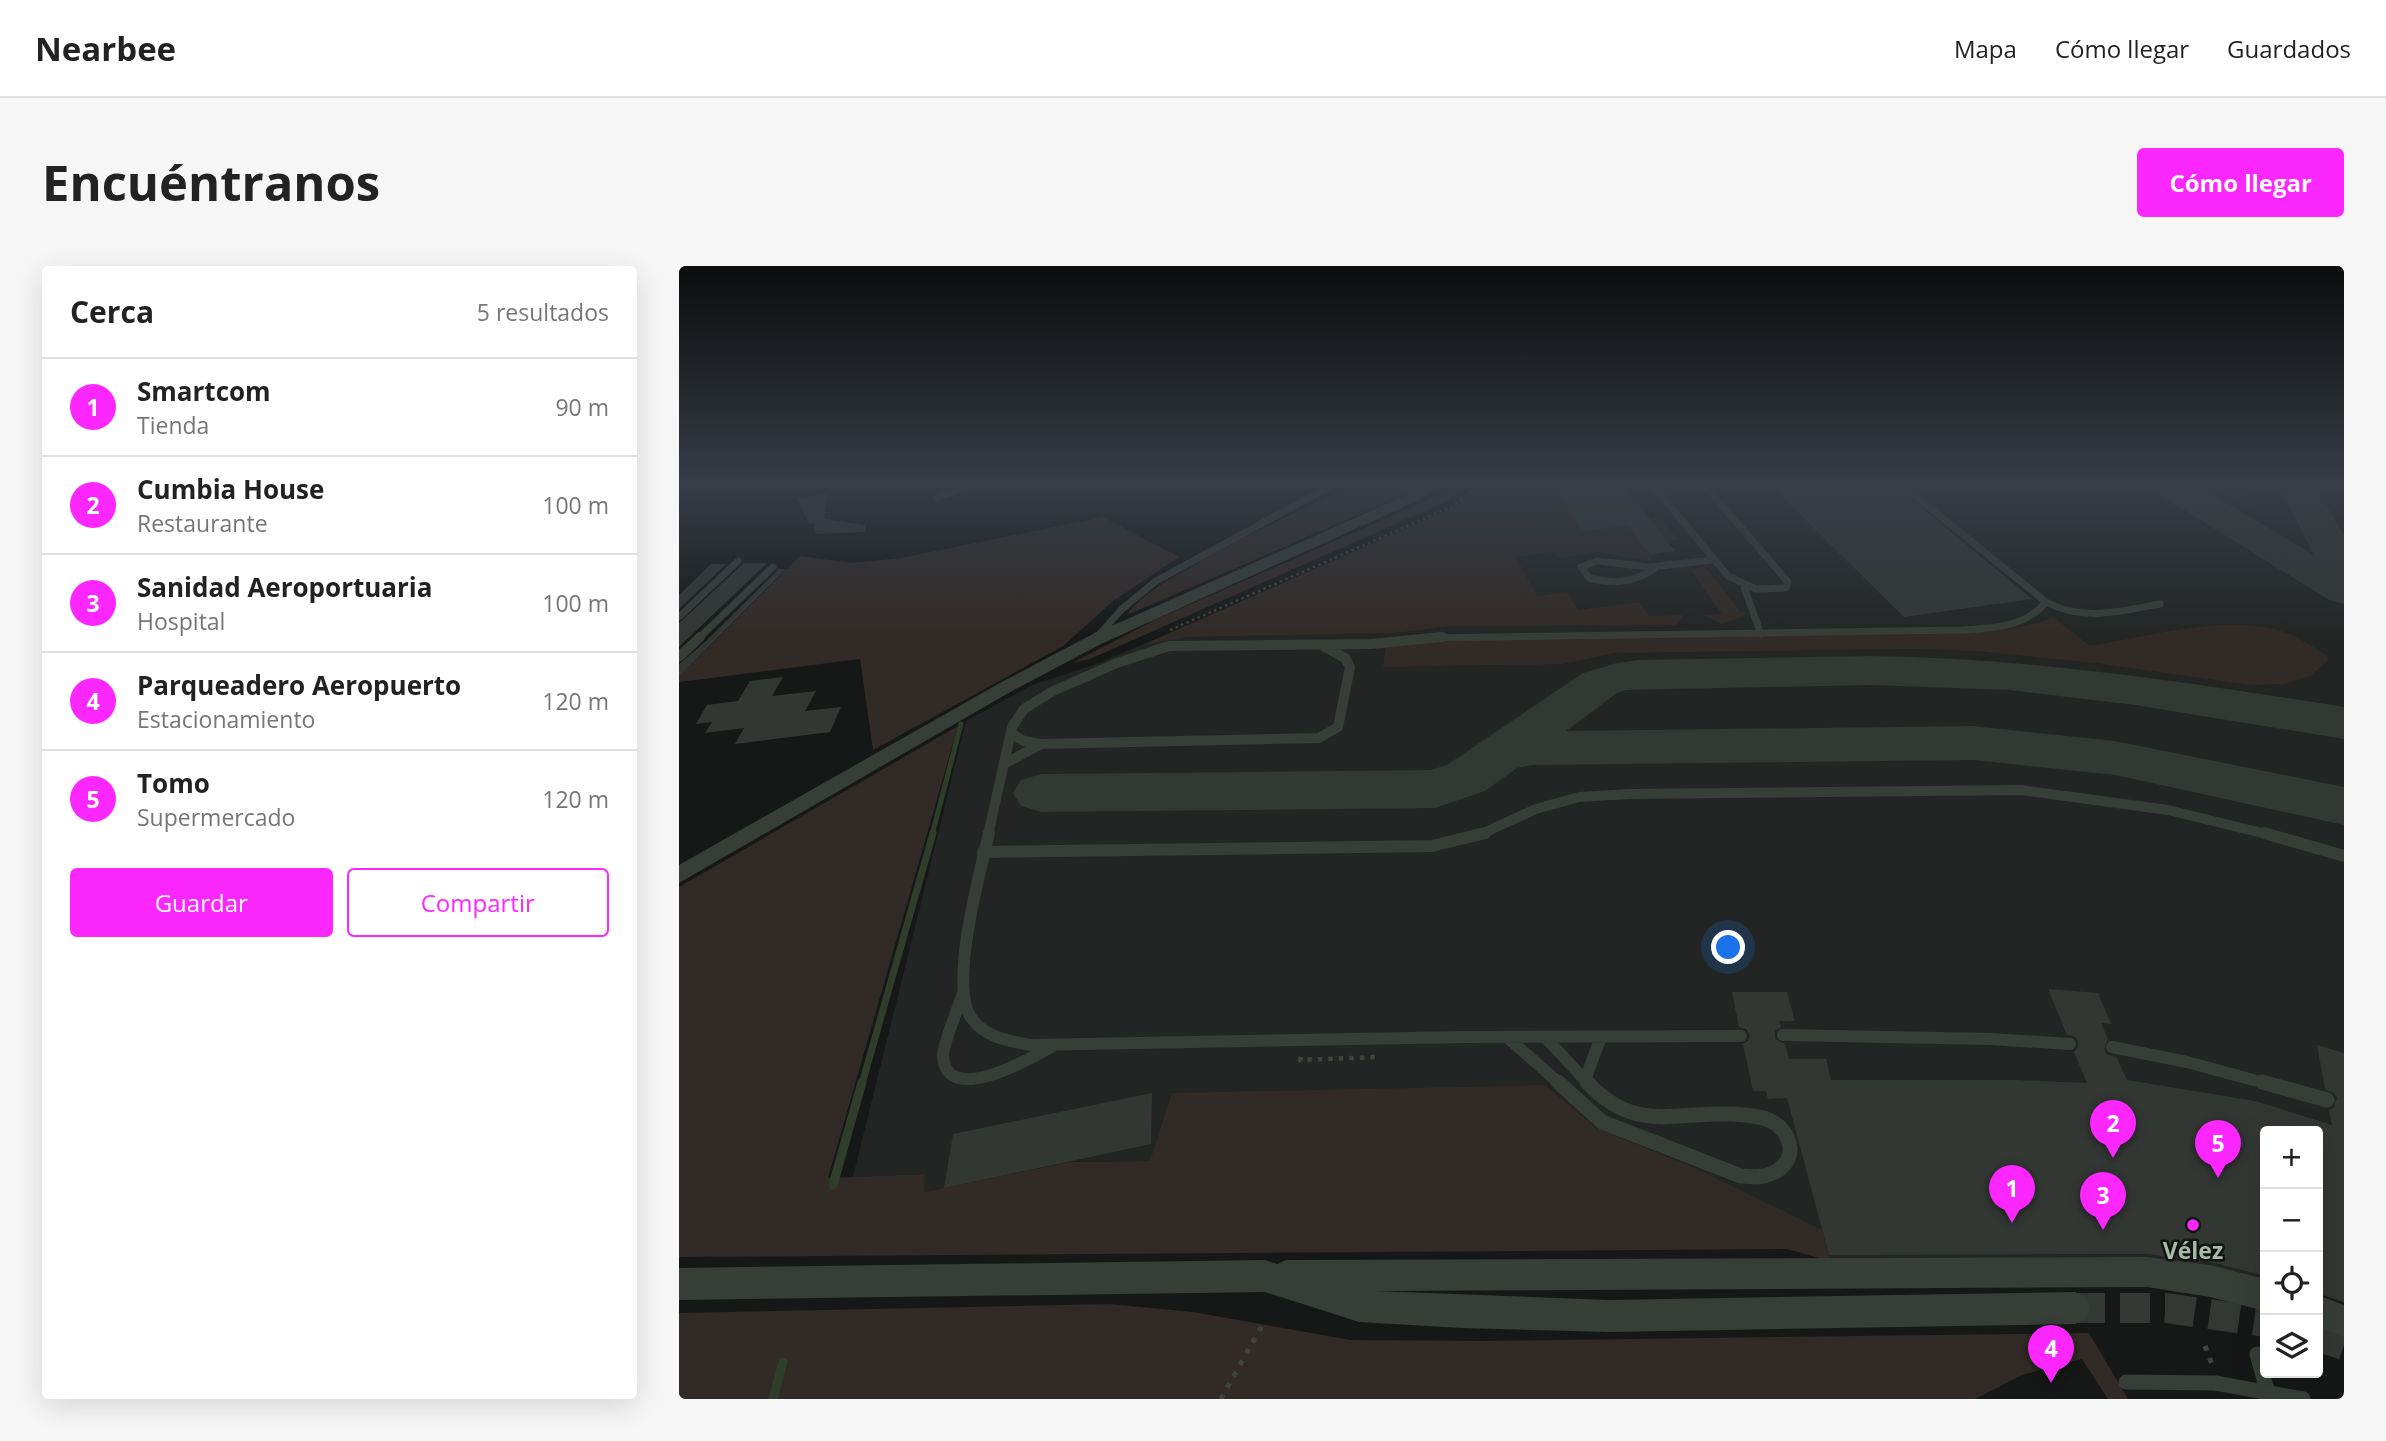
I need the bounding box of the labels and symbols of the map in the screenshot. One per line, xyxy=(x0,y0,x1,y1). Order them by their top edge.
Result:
your location xyxy=(1711,930,1745,964)
pin: 2 xyxy=(2090,1100,2136,1158)
pin: 5 xyxy=(2195,1120,2241,1178)
pin: 1 xyxy=(1989,1165,2035,1223)
pin: 3 xyxy=(2080,1172,2126,1230)
marker: Vélez xyxy=(2185,1217,2201,1233)
place label: Vélez xyxy=(2163,1234,2223,1266)
pin: 4 xyxy=(2028,1325,2074,1383)

